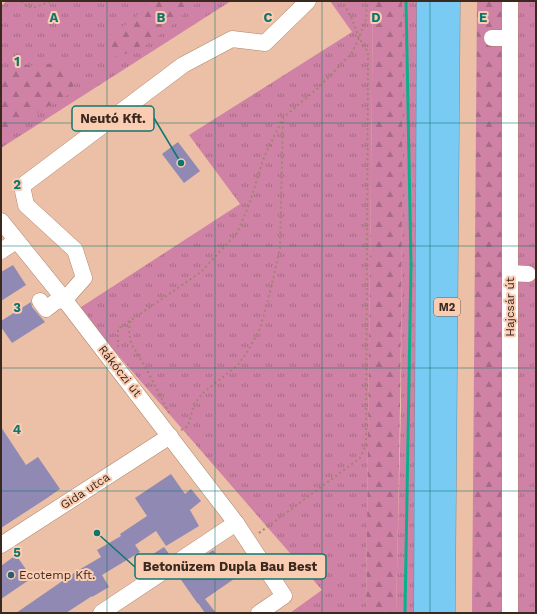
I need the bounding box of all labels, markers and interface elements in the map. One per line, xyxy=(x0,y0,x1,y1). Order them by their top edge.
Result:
text: A xyxy=(50,10,59,25)
text: B xyxy=(157,10,166,25)
text: C xyxy=(264,10,273,25)
text: D xyxy=(371,10,381,25)
text: E xyxy=(479,10,487,25)
text: 1 xyxy=(14,54,20,69)
callout: Neutó Kft. xyxy=(72,106,154,131)
text: Neutó Kft. xyxy=(80,111,146,126)
text: 2 xyxy=(13,177,21,192)
street label: Hajcsár út xyxy=(503,277,517,337)
road number: M2 xyxy=(434,298,460,316)
text: 3 xyxy=(13,300,21,315)
street label: Rákóczi út xyxy=(96,342,144,400)
text: 4 xyxy=(13,422,22,437)
street label: Gida utca xyxy=(58,470,112,512)
text: 5 xyxy=(13,545,21,560)
callout: Betonüzem Dupla Bau Best xyxy=(135,554,326,579)
text: Betonüzem Dupla Bau Best xyxy=(143,559,317,574)
place label: Ecotemp Kft. xyxy=(19,568,95,582)
marker: Ecotemp Kft. xyxy=(6,570,16,580)

